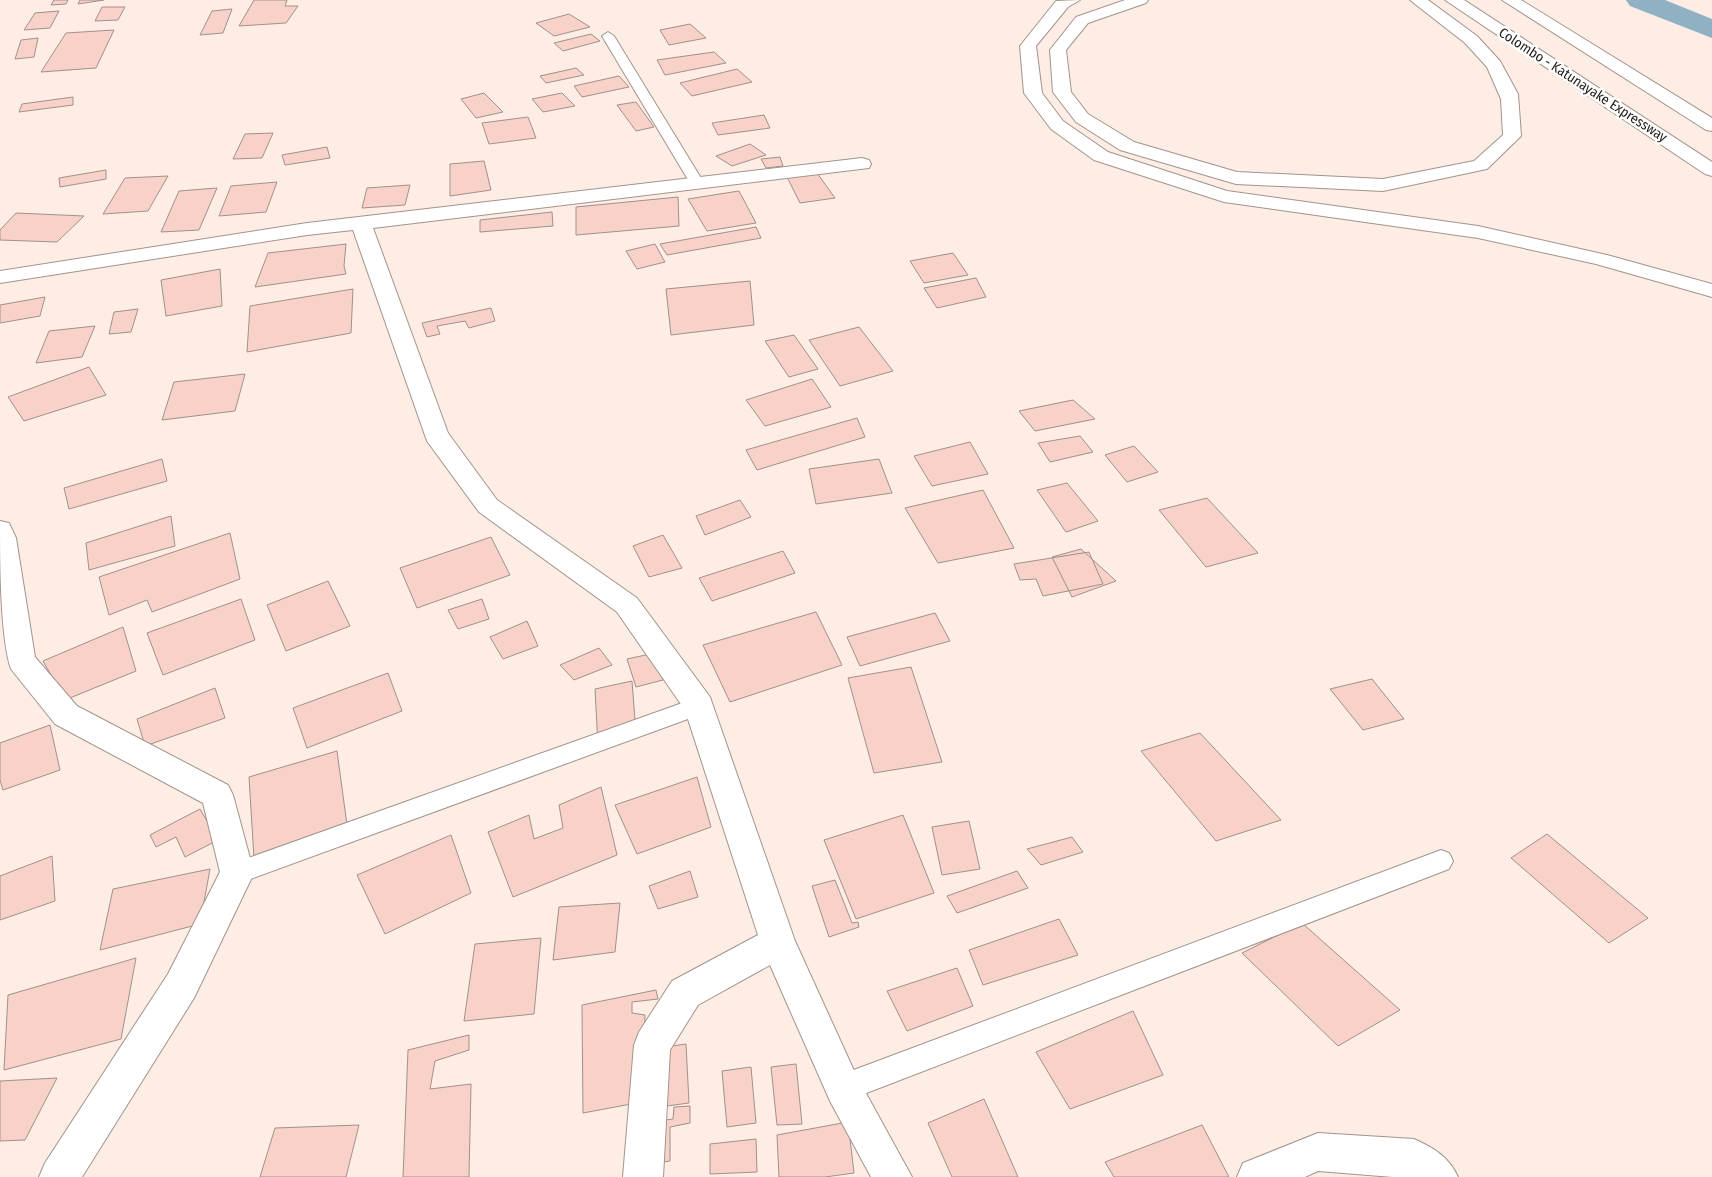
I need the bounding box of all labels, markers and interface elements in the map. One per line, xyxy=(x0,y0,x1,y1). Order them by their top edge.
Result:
street label: Colombo - Katunayake Expressway xyxy=(1496,24,1671,146)

